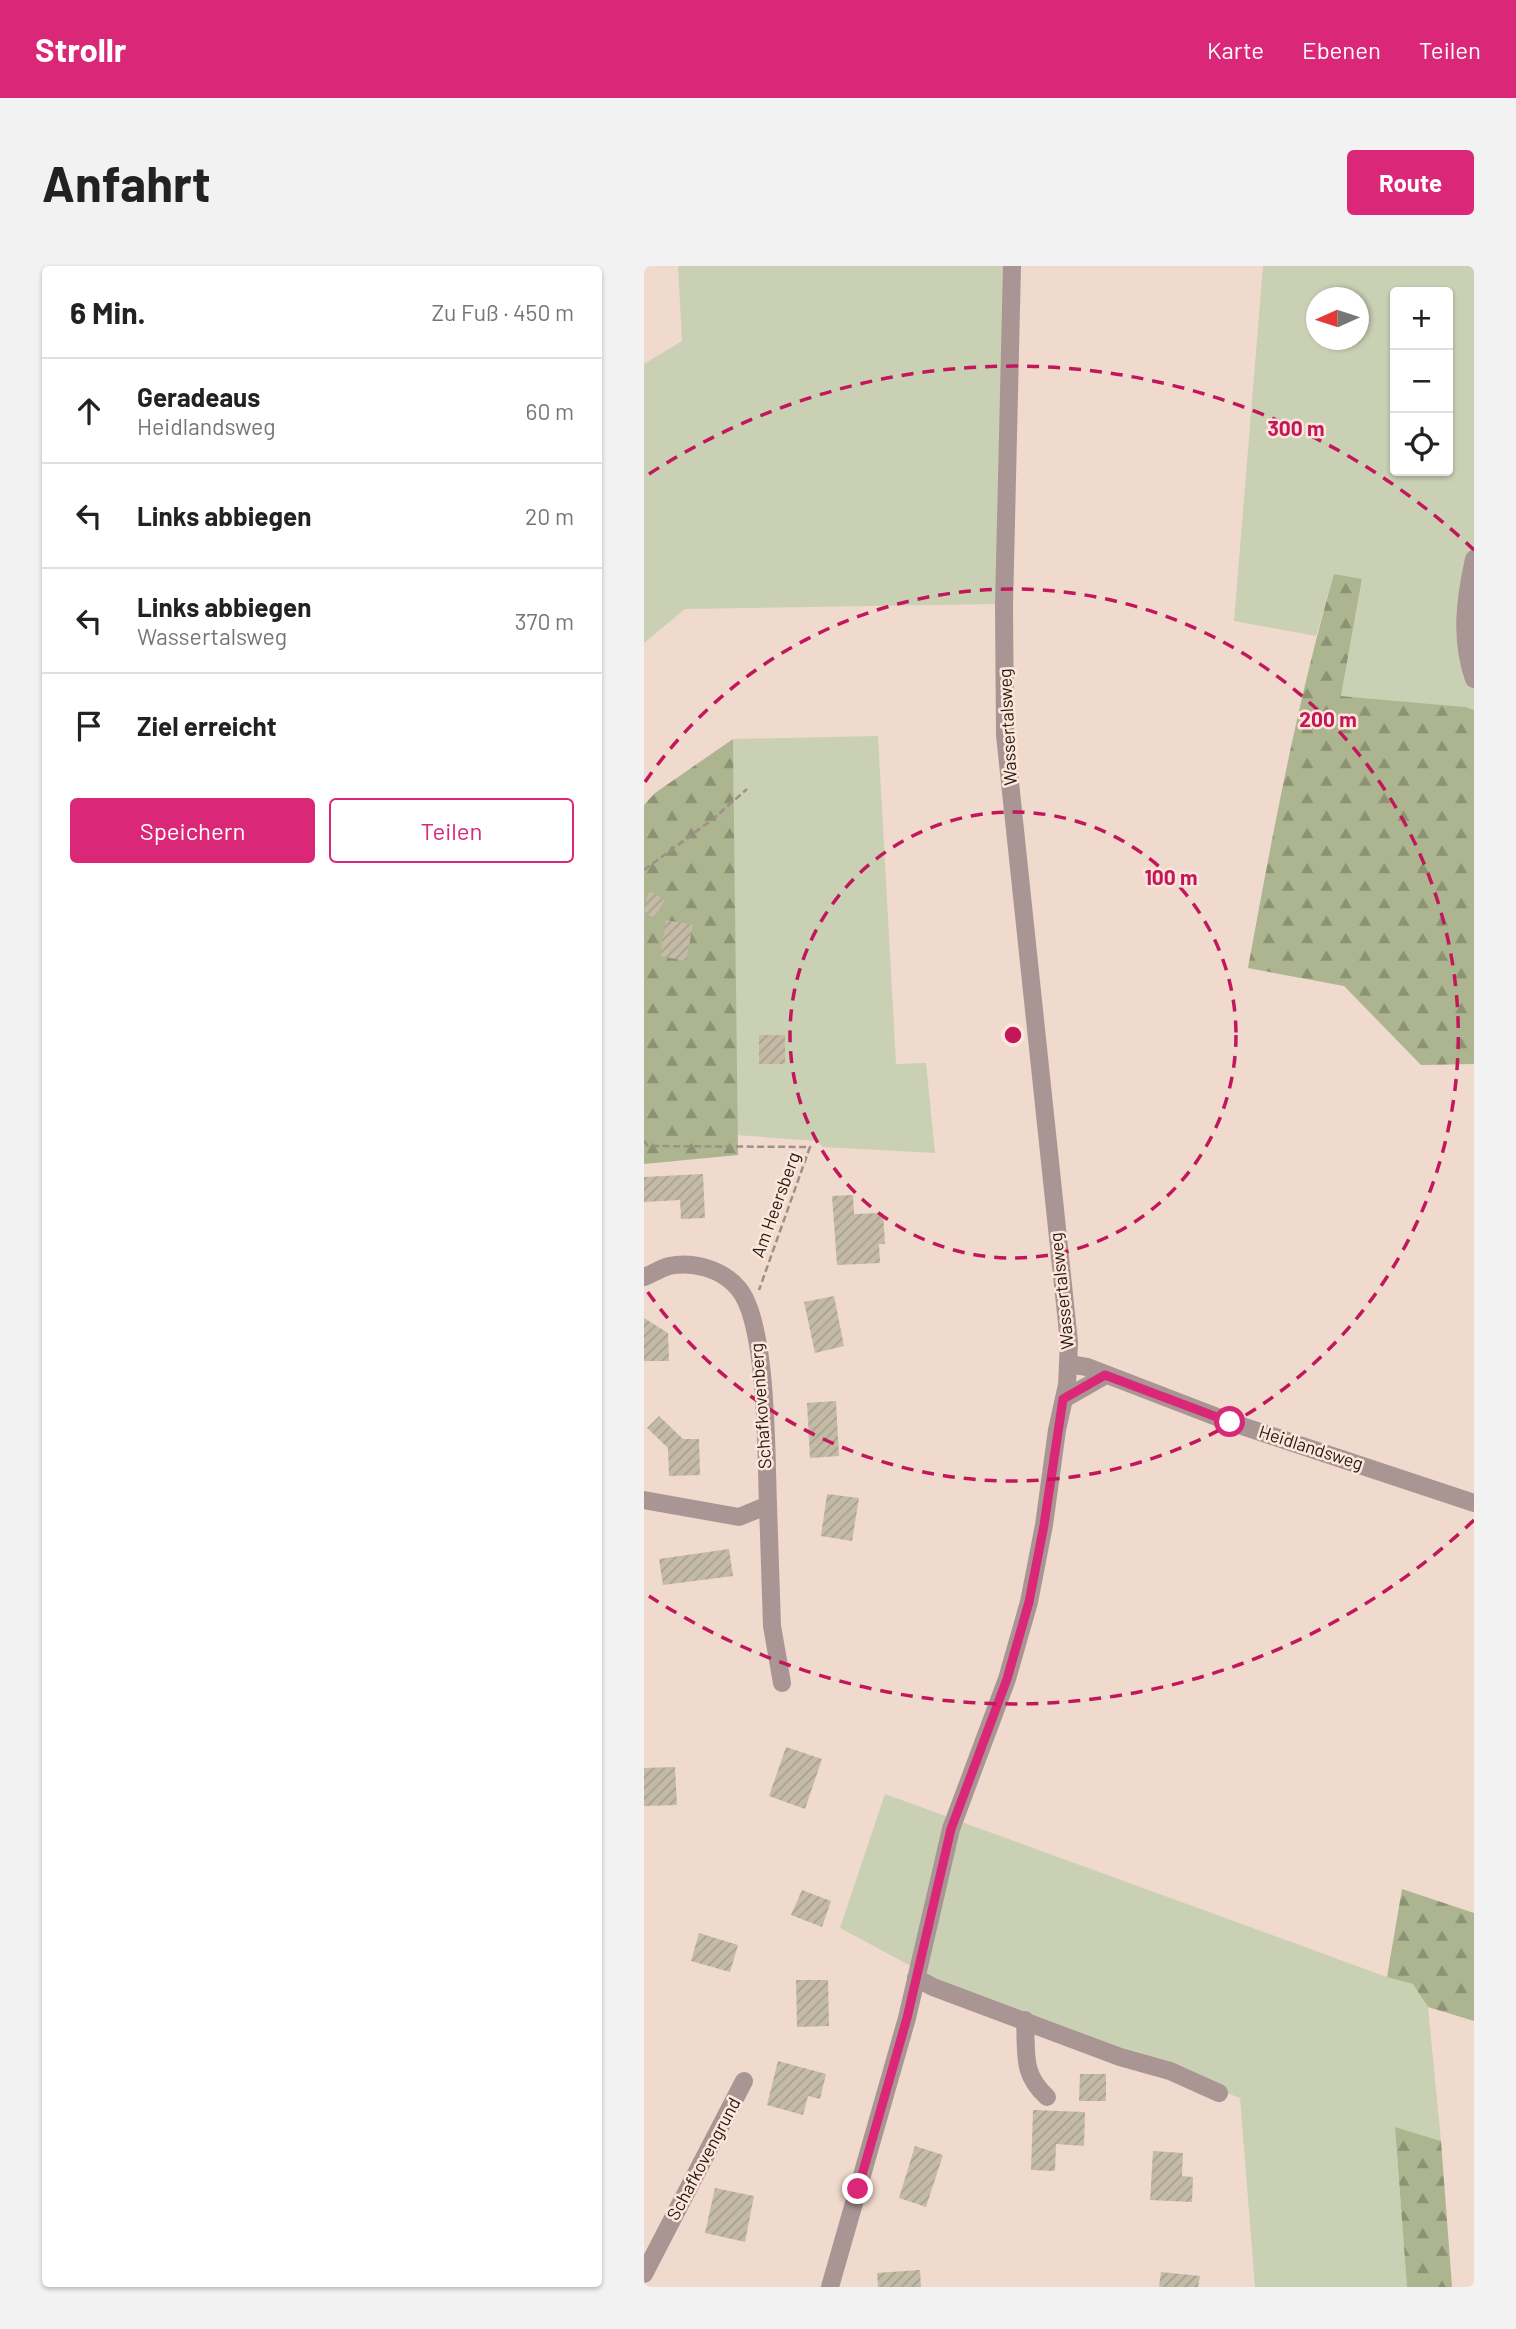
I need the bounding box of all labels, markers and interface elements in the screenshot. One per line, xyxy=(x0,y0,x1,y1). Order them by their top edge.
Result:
text: Strollr xyxy=(35,29,127,69)
text: Karte xyxy=(1207,35,1264,64)
text: Ebenen xyxy=(1302,35,1381,64)
text: Teilen xyxy=(1419,35,1481,64)
button: Route xyxy=(1347,150,1474,215)
text: Anfahrt xyxy=(42,153,211,212)
north arrow xyxy=(1306,287,1369,350)
map controls xyxy=(1390,287,1453,476)
button: + xyxy=(1390,287,1453,350)
text: 6 Min. xyxy=(70,294,145,330)
text: Zu Fuß · 450 m xyxy=(431,298,574,326)
button: − xyxy=(1390,350,1453,413)
text: Geradeaus xyxy=(137,381,260,412)
icon: ahead xyxy=(70,392,108,430)
text: 60 m xyxy=(526,397,574,425)
text: Heidlandsweg xyxy=(137,412,276,440)
button: locate xyxy=(1390,413,1453,476)
text: 300 m xyxy=(1267,415,1325,440)
icon: left xyxy=(70,497,108,535)
text: Links abbiegen xyxy=(137,500,311,531)
text: 20 m xyxy=(525,502,574,530)
text: Links abbiegen xyxy=(137,591,311,622)
icon: left xyxy=(70,602,108,640)
text: 370 m xyxy=(515,607,574,635)
text: Wassertalsweg xyxy=(137,622,287,650)
street label: Wassertalsweg xyxy=(993,668,1021,786)
text: 200 m xyxy=(1299,706,1357,731)
icon: arrive xyxy=(70,707,108,745)
text: Ziel erreicht xyxy=(137,710,277,741)
button: Speichern xyxy=(70,798,315,863)
button: Teilen xyxy=(329,798,574,863)
text: 100 m xyxy=(1144,864,1198,889)
centre of rings xyxy=(1001,1023,1025,1047)
street label: Am Heersberg xyxy=(746,1149,804,1260)
street label: Wassertalsweg xyxy=(1044,1232,1078,1351)
street label: Schafkovenberg xyxy=(745,1342,775,1470)
route start xyxy=(1214,1406,1245,1437)
street label: Heidlandsweg xyxy=(1256,1420,1366,1474)
street label: Schafkovengrund xyxy=(661,2093,745,2224)
route end xyxy=(842,2173,873,2204)

